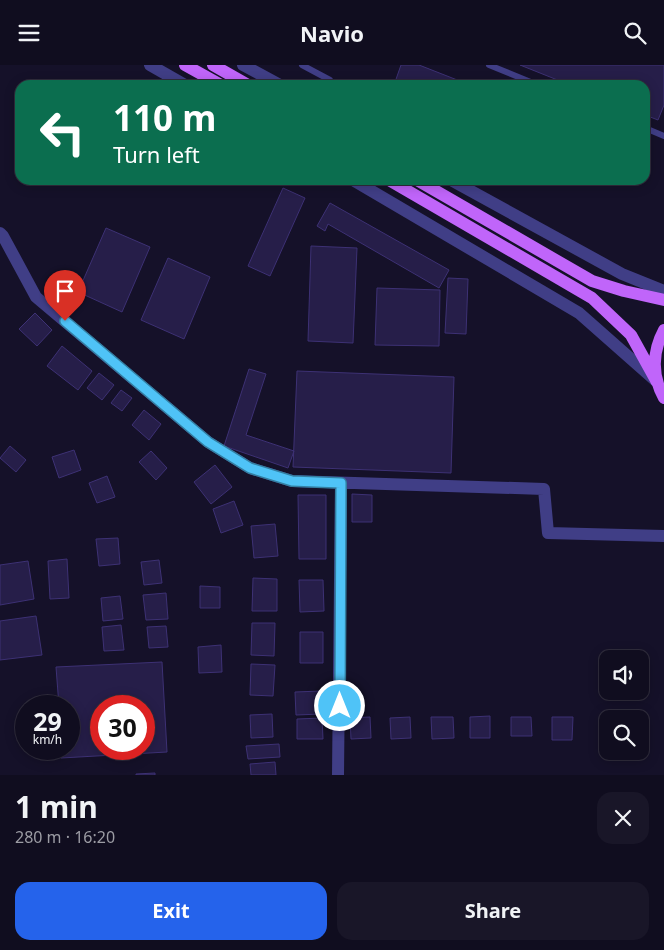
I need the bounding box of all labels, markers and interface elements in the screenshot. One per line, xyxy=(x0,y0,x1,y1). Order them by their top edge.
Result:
text: Navio xyxy=(300,18,364,48)
icon: menu xyxy=(15,19,43,47)
icon: search xyxy=(621,19,649,47)
text: 110 m xyxy=(113,94,216,141)
icon: left xyxy=(30,100,95,165)
text: Turn left xyxy=(113,139,200,169)
pin xyxy=(44,270,86,321)
icon: arrive xyxy=(51,277,79,305)
map controls xyxy=(599,650,649,760)
button: sound xyxy=(599,650,649,700)
position arrow xyxy=(313,679,365,731)
speed limit sign: 30 xyxy=(90,695,155,760)
text: 29 xyxy=(33,704,62,738)
button: search xyxy=(599,710,649,760)
text: km/h xyxy=(33,731,62,748)
text: 1 min xyxy=(15,786,98,827)
button: close xyxy=(597,792,649,844)
text: 280 m · 16:20 xyxy=(15,826,115,848)
button: Exit xyxy=(15,882,327,940)
button: Share xyxy=(337,882,649,940)

